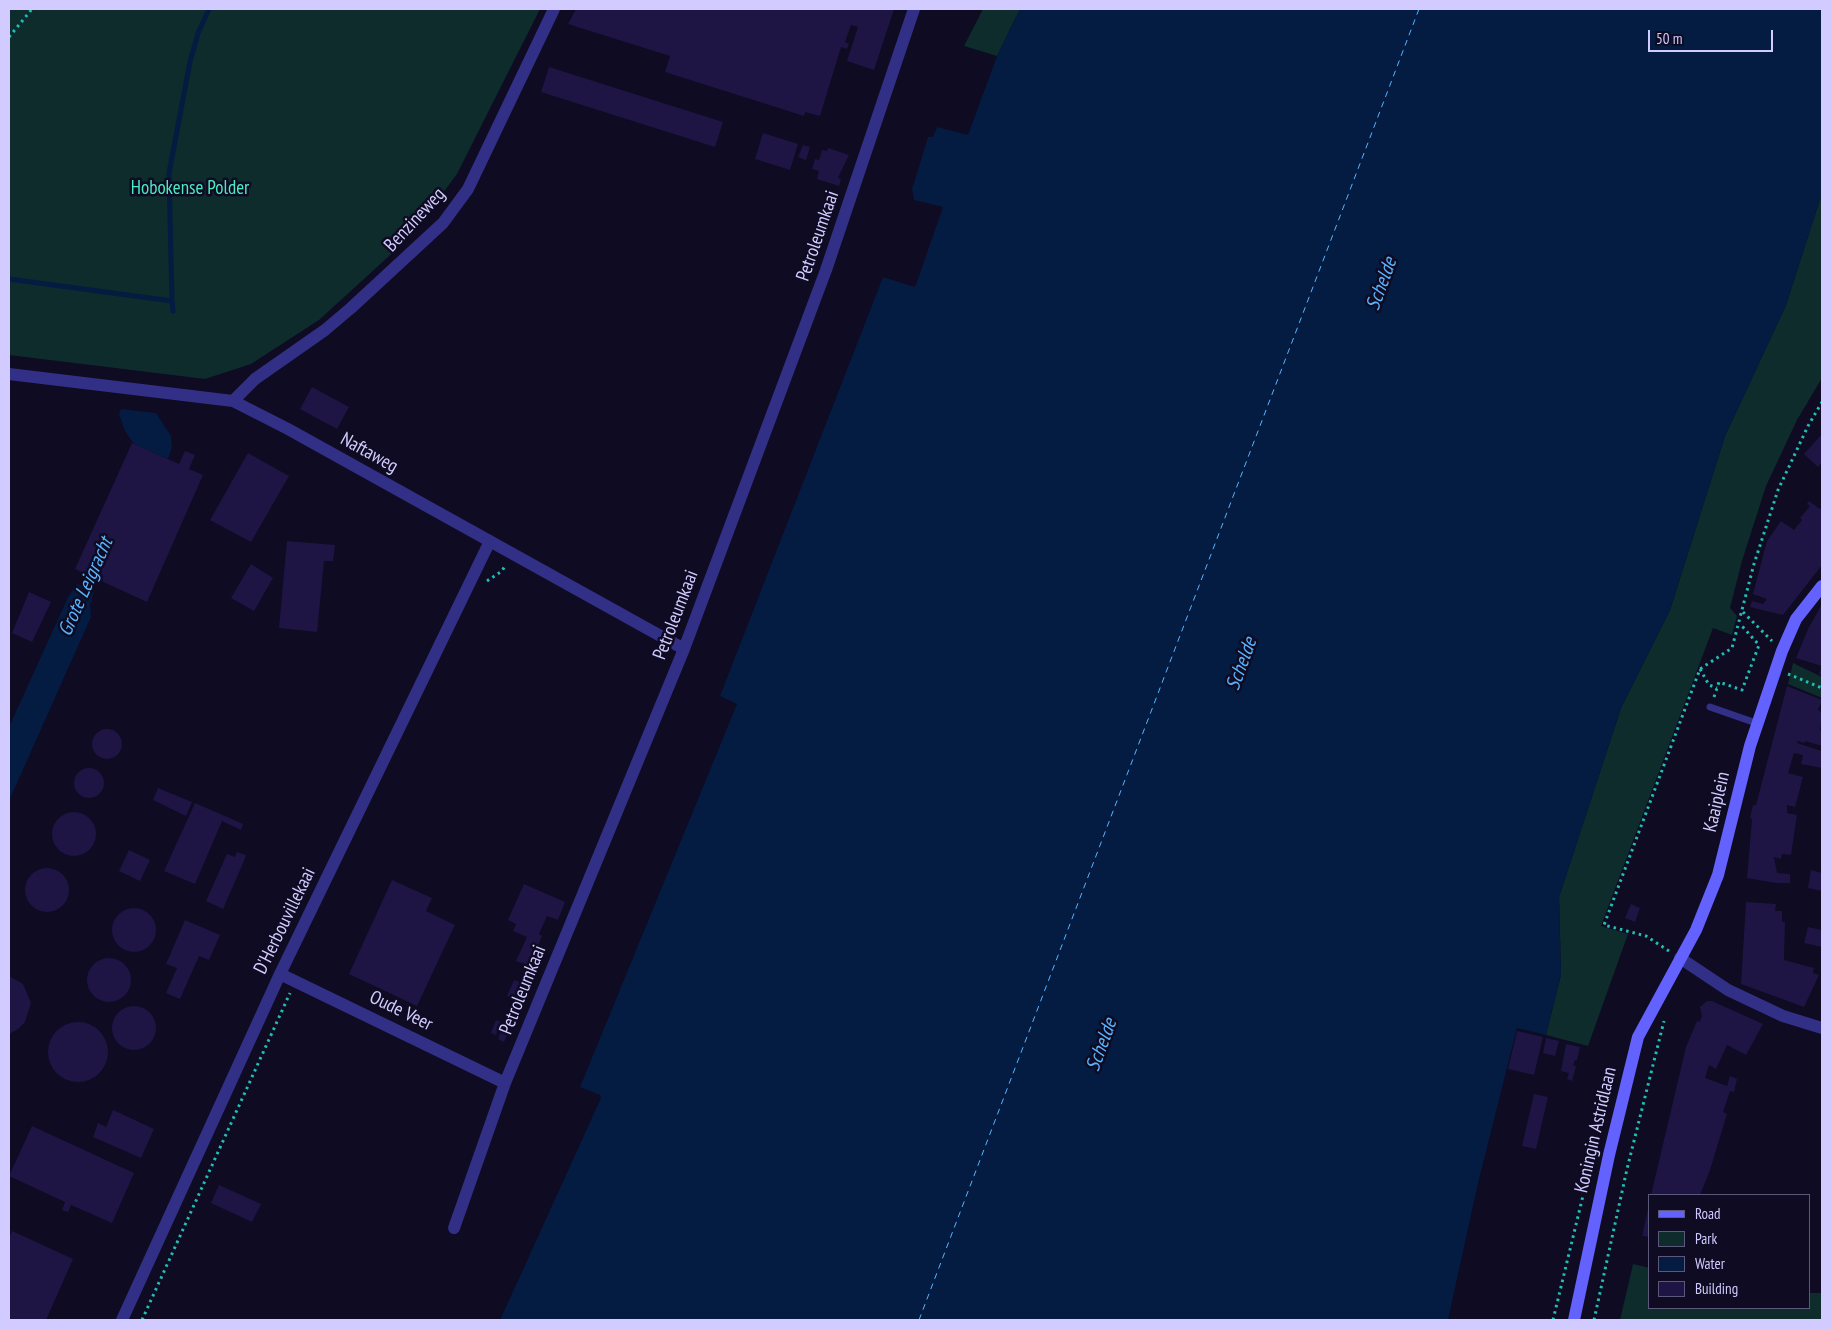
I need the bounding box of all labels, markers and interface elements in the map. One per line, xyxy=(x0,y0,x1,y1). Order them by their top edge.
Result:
scale bar xyxy=(1651,20,1776,52)
text: 50 m xyxy=(1656,29,1682,48)
park label: Hobokense Polder xyxy=(131,178,249,200)
street label: Benzineweg xyxy=(380,183,450,257)
street label: Petroleumkaai xyxy=(792,188,844,284)
water label: Schelde xyxy=(1361,254,1403,314)
street label: Naftaweg xyxy=(336,428,402,478)
water label: Grote Leigracht xyxy=(54,534,118,640)
street label: Petroleumkaai xyxy=(648,567,704,663)
water label: Schelde xyxy=(1221,634,1263,694)
street label: Kaaiplein xyxy=(1699,770,1735,834)
street label: D'Herbouvillekaai xyxy=(249,864,321,978)
street label: Petroleumkaai xyxy=(495,942,551,1038)
street label: Oude Veer xyxy=(366,986,436,1036)
water label: Schelde xyxy=(1081,1015,1123,1075)
street label: Koningin Astridlaan xyxy=(1570,1065,1622,1195)
legend xyxy=(1648,1194,1811,1309)
text: Road xyxy=(1695,1204,1721,1223)
text: Park xyxy=(1695,1229,1717,1248)
text: Water xyxy=(1695,1254,1725,1273)
text: Building xyxy=(1695,1279,1738,1298)

